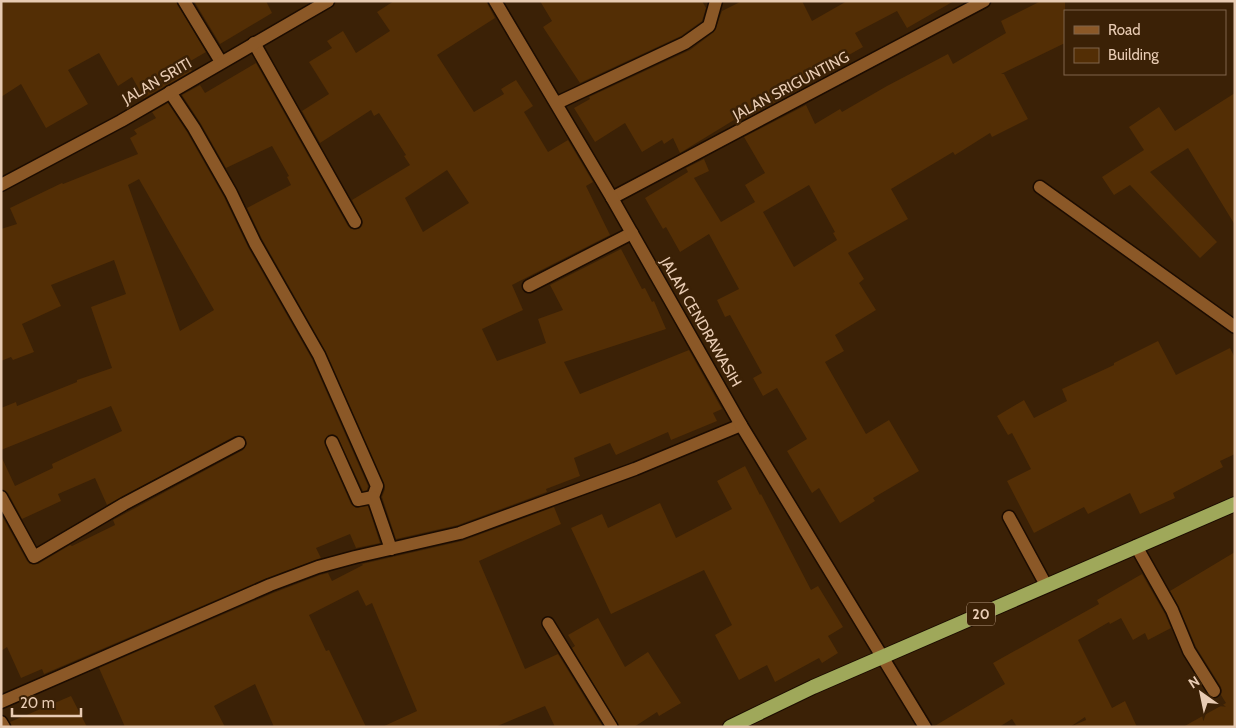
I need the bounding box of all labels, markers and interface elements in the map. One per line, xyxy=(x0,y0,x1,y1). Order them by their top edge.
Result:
legend xyxy=(1064,10,1226,75)
text: Road xyxy=(1108,21,1141,39)
text: Building xyxy=(1108,46,1159,64)
street label: JALAN SRIGUNTING xyxy=(729,48,852,125)
street label: JALAN SRITI xyxy=(118,54,195,109)
street label: JALAN CENDRAWASIH xyxy=(656,253,745,390)
road number: 20 xyxy=(967,602,995,626)
north arrow xyxy=(1176,668,1226,718)
text: N xyxy=(1185,672,1203,692)
scale bar xyxy=(12,686,81,718)
text: 20 m xyxy=(20,694,55,712)

